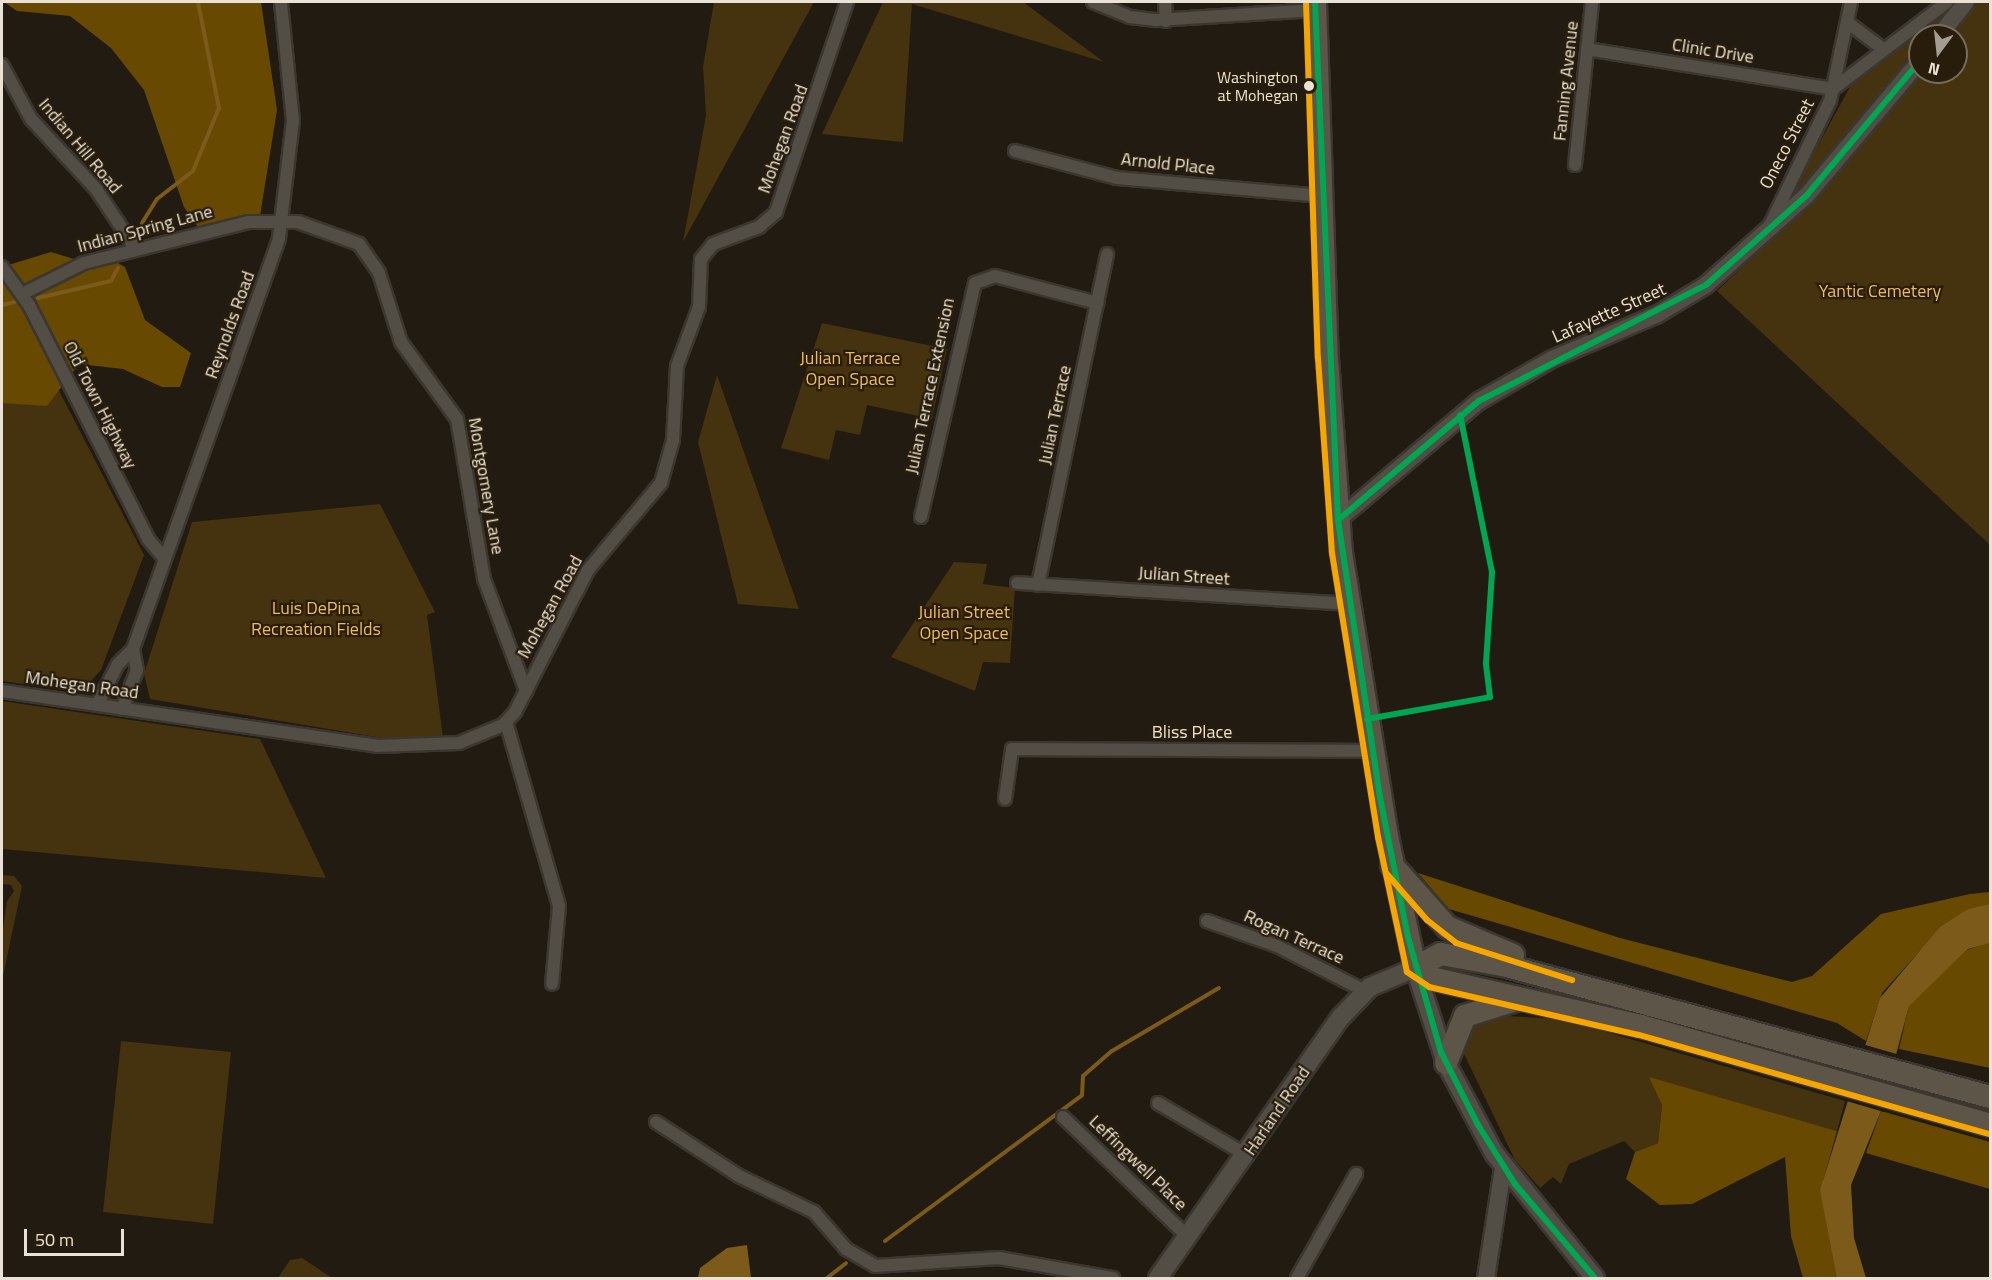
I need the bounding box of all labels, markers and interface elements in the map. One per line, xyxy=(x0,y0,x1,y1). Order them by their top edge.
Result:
street label: Fanning Avenue xyxy=(1549,20,1583,142)
north arrow xyxy=(1908,24,1968,84)
street label: Clinic Drive xyxy=(1670,34,1756,68)
text: N xyxy=(1925,56,1942,82)
place label: Washington at Mohegan xyxy=(1217,67,1298,105)
marker: Washington at Mohegan xyxy=(1303,80,1315,92)
street label: Mohegan Road xyxy=(753,82,813,196)
street label: Indian Hill Road xyxy=(34,94,126,198)
street label: Oneco Street xyxy=(1755,95,1819,193)
street label: Arnold Place xyxy=(1120,148,1216,180)
street label: Indian Spring Lane xyxy=(75,201,215,257)
street label: Reynolds Road xyxy=(201,268,259,382)
street label: Lafayette Street xyxy=(1549,278,1669,348)
park label: Yantic Cemetery xyxy=(1819,280,1941,302)
street label: Julian Terrace Extension xyxy=(901,296,959,476)
street label: Old Town Highway xyxy=(59,338,141,472)
park label: Julian Terrace Open Space xyxy=(800,348,900,391)
street label: Julian Terrace xyxy=(1034,363,1076,467)
street label: Montgomery Lane xyxy=(463,416,509,556)
street label: Mohegan Road xyxy=(513,552,587,662)
street label: Julian Street xyxy=(1137,562,1231,590)
park label: Luis DePina Recreation Fields xyxy=(251,598,381,640)
park label: Julian Street Open Space xyxy=(918,602,1010,644)
street label: Mohegan Road xyxy=(24,666,140,704)
street label: Bliss Place xyxy=(1152,721,1232,743)
street label: Rogan Terrace xyxy=(1240,905,1348,969)
street label: Harland Road xyxy=(1239,1062,1315,1160)
street label: Leffingwell Place xyxy=(1084,1111,1192,1215)
scale bar xyxy=(27,1217,128,1255)
text: 50 m xyxy=(35,1226,74,1253)

